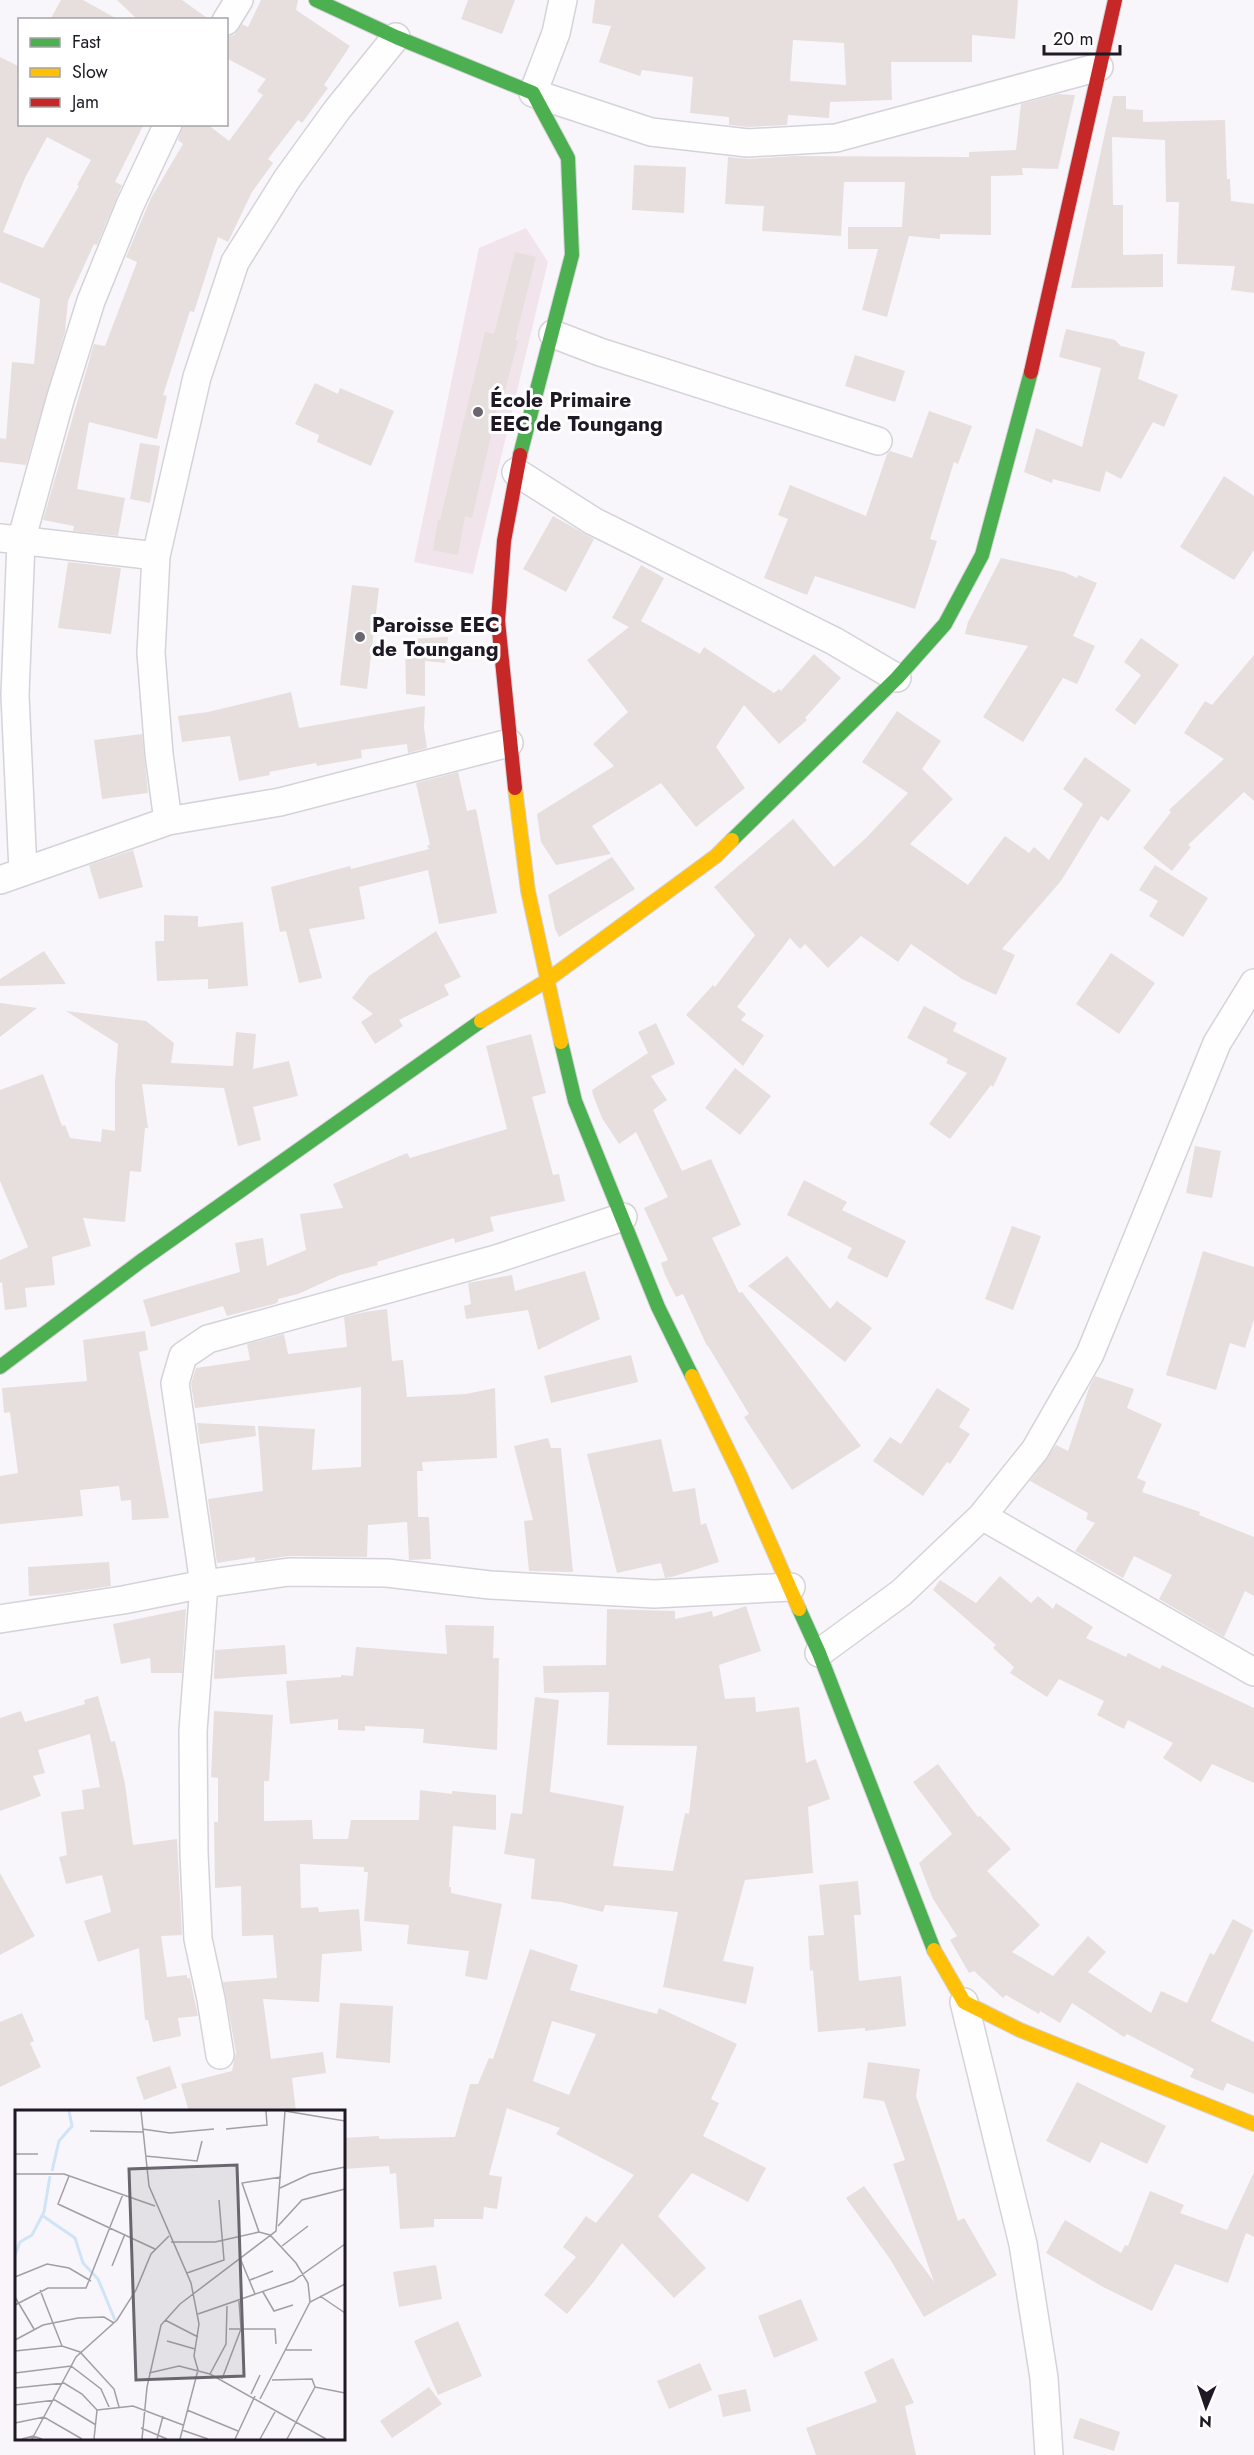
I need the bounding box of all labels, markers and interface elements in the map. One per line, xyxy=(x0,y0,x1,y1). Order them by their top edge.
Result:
legend xyxy=(18,18,228,126)
scale bar xyxy=(1044,18,1120,56)
text: 20 m xyxy=(1053,26,1093,52)
text: Fast xyxy=(72,29,101,55)
text: Slow xyxy=(72,59,109,85)
text: Jam xyxy=(70,89,99,115)
place label: École Primaire EEC de Toungang xyxy=(490,385,663,439)
marker: École Primaire EEC de Toungang xyxy=(471,405,485,419)
place label: Paroisse EEC de Toungang xyxy=(372,610,500,664)
marker: Paroisse EEC de Toungang xyxy=(353,630,367,644)
inset map xyxy=(15,2110,345,2440)
north arrow xyxy=(1176,2377,1236,2437)
text: N xyxy=(1199,2410,1212,2433)

